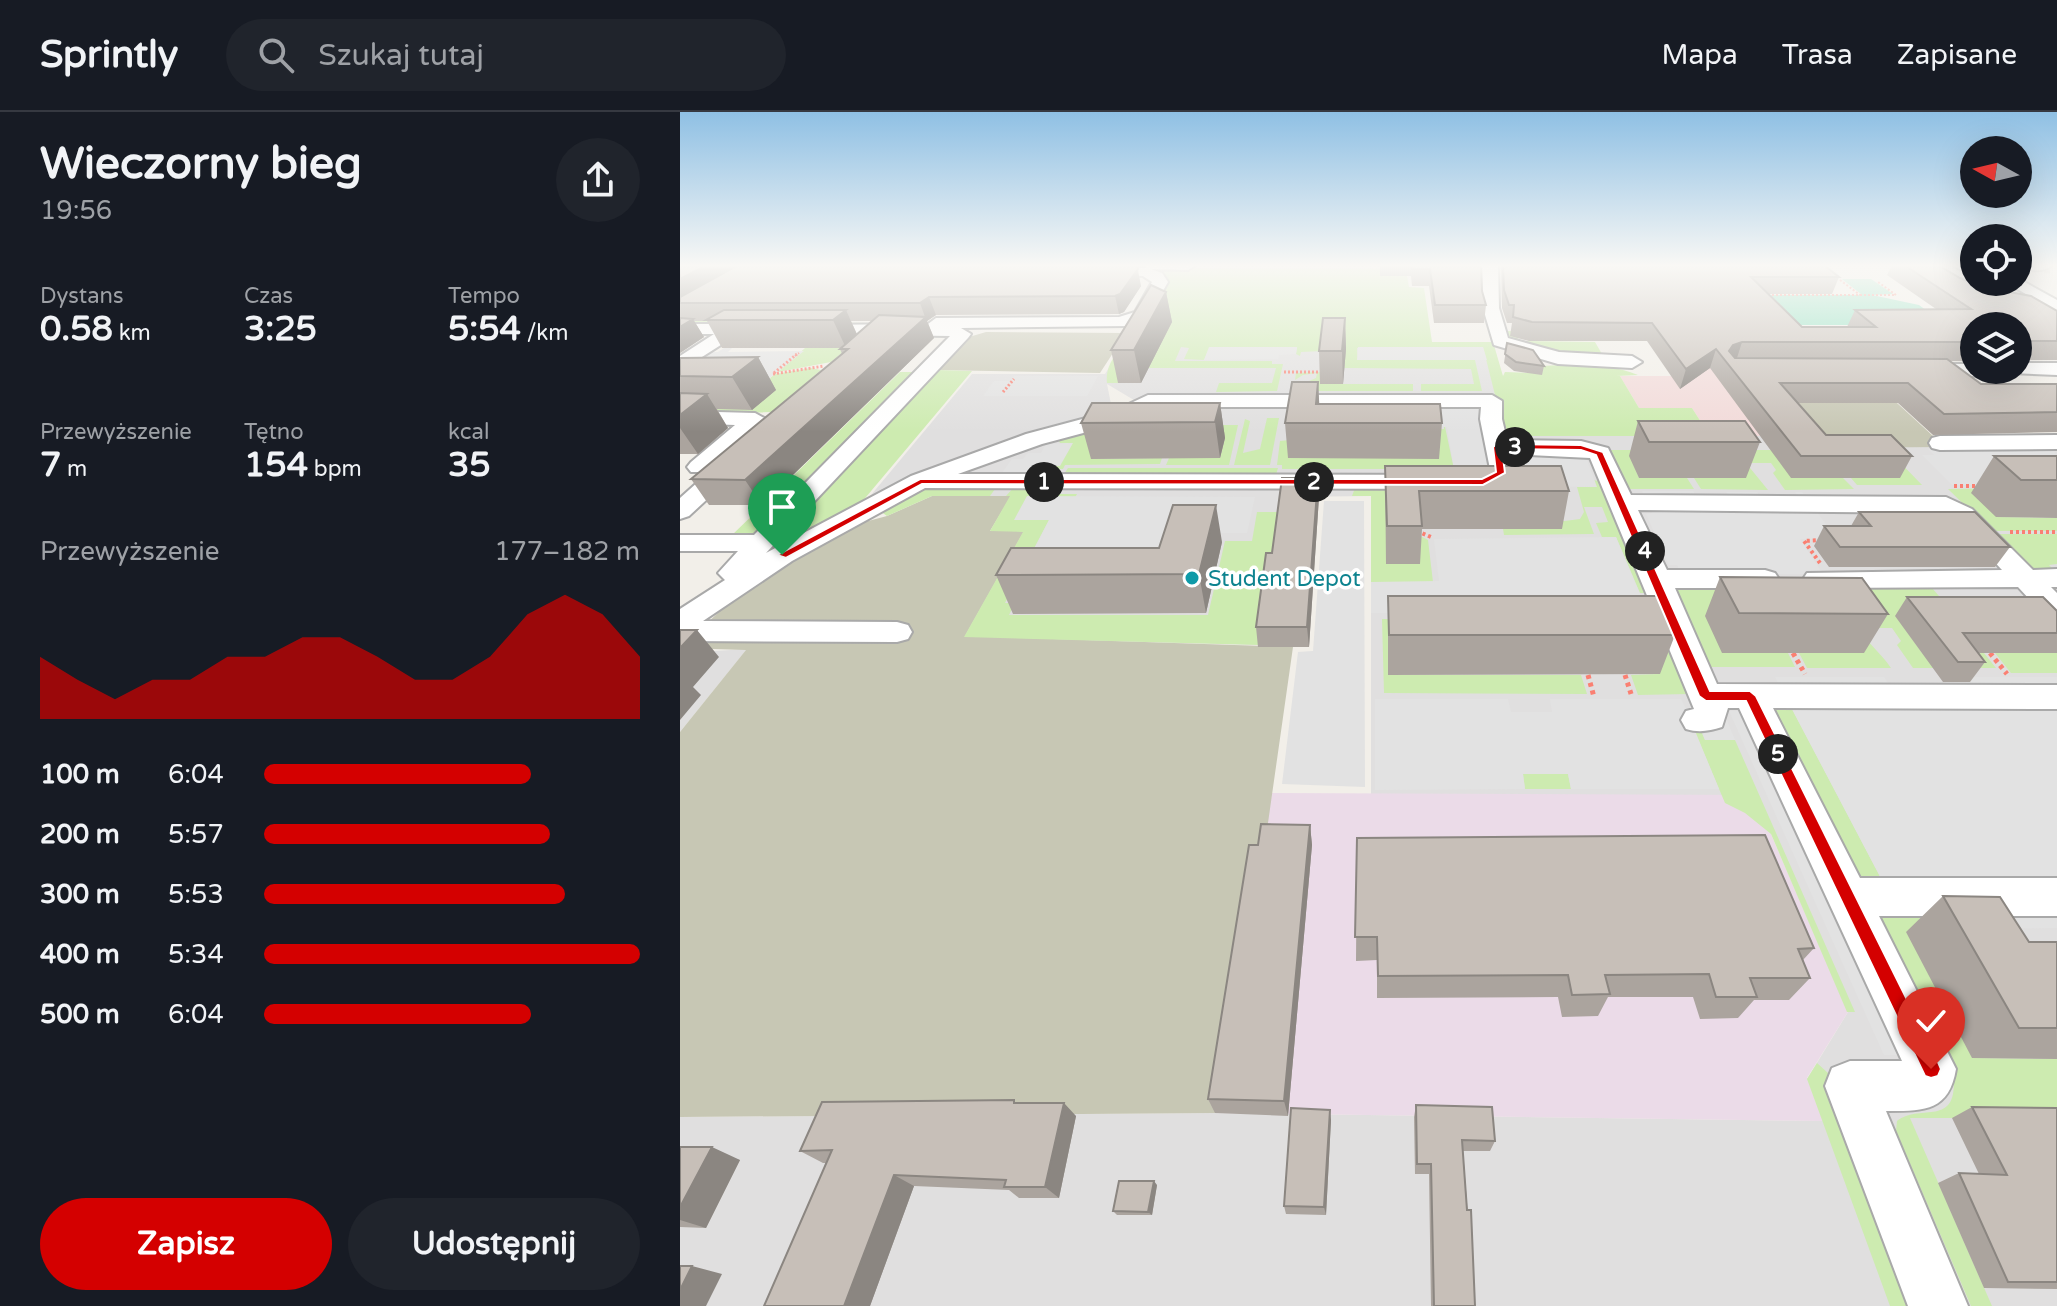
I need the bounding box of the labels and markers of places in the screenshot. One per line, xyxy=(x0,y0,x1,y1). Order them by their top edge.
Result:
pin: 3 xyxy=(1495,427,1535,467)
pin: 1 xyxy=(1024,462,1064,502)
pin: 2 xyxy=(1294,462,1334,502)
pin xyxy=(748,473,816,555)
pin: 4 xyxy=(1625,531,1665,571)
place label: Student Depot xyxy=(1208,566,1361,592)
marker: Student Depot xyxy=(1183,569,1201,587)
pin: 5 xyxy=(1758,734,1798,774)
pin xyxy=(1897,987,1965,1069)

